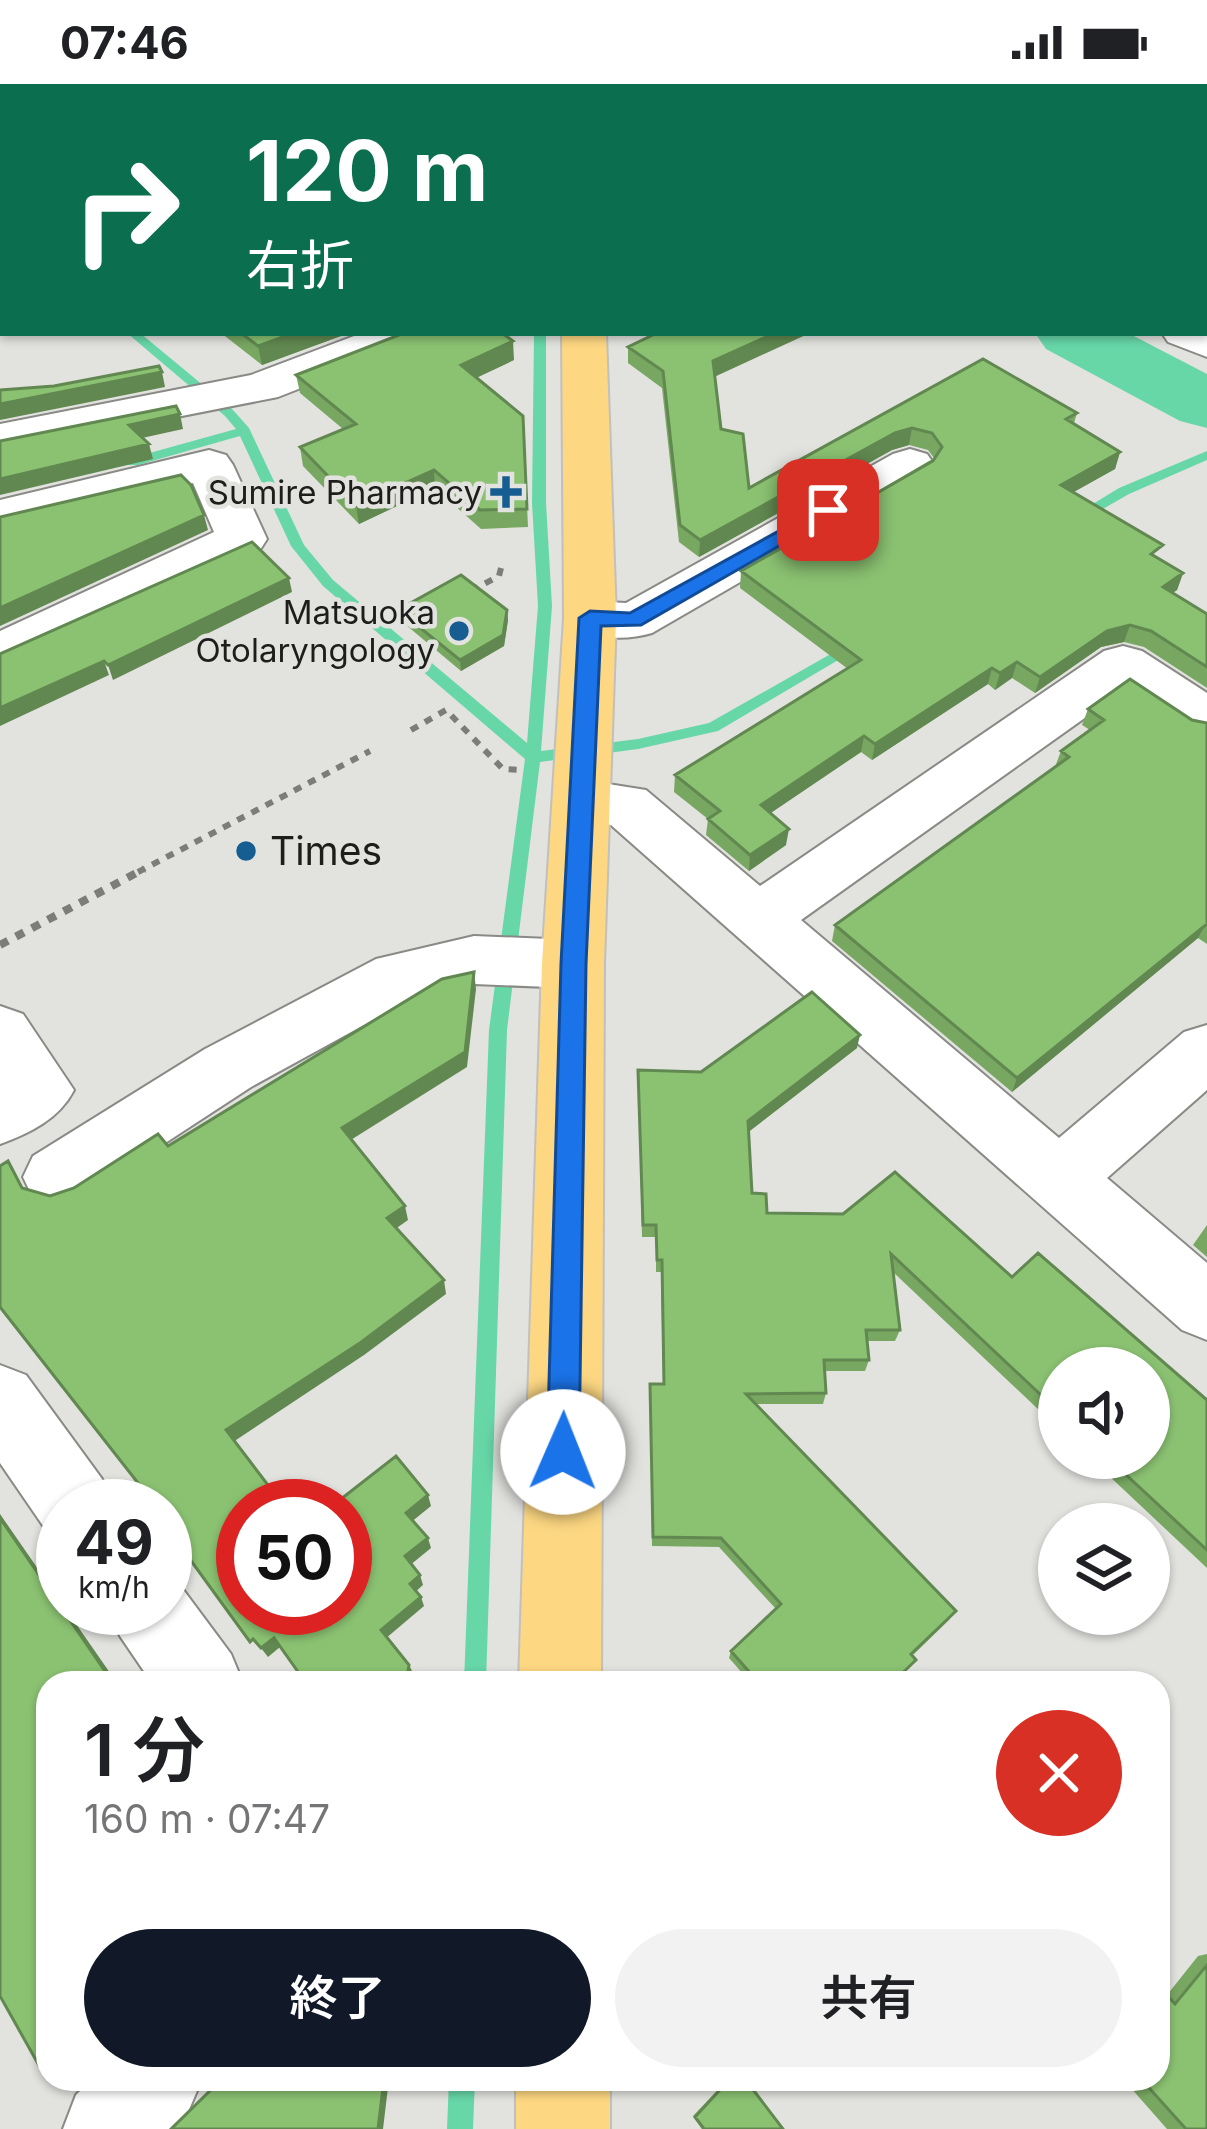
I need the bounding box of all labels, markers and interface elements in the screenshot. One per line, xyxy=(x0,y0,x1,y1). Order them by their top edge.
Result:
text: 07:46 xyxy=(60,15,189,70)
text: 120 m xyxy=(246,120,488,221)
icon: right xyxy=(48,132,204,288)
text: 右折 xyxy=(246,233,354,298)
pin xyxy=(777,459,879,561)
place label: Sumire Pharmacy xyxy=(208,472,482,512)
icon: arrive xyxy=(795,477,861,543)
marker: Sumire Pharmacy xyxy=(493,479,519,505)
place label: Matsuoka Otolaryngology xyxy=(195,592,435,670)
marker: Matsuoka Otolaryngology xyxy=(446,618,472,644)
place label: Times xyxy=(270,827,382,874)
marker: Times xyxy=(233,838,259,864)
map controls xyxy=(1038,1347,1170,1635)
button: sound xyxy=(1038,1347,1170,1479)
position arrow xyxy=(500,1389,626,1515)
speed limit sign: 50 xyxy=(216,1479,372,1635)
button: layers xyxy=(1038,1503,1170,1635)
text: 49 xyxy=(74,1506,154,1578)
text: km/h xyxy=(78,1569,150,1605)
text: 1 分 xyxy=(84,1706,205,1793)
button: close xyxy=(996,1710,1122,1836)
text: 160 m · 07:47 xyxy=(84,1795,330,1842)
button: 終了 xyxy=(84,1929,591,2067)
button: 共有 xyxy=(615,1929,1122,2067)

